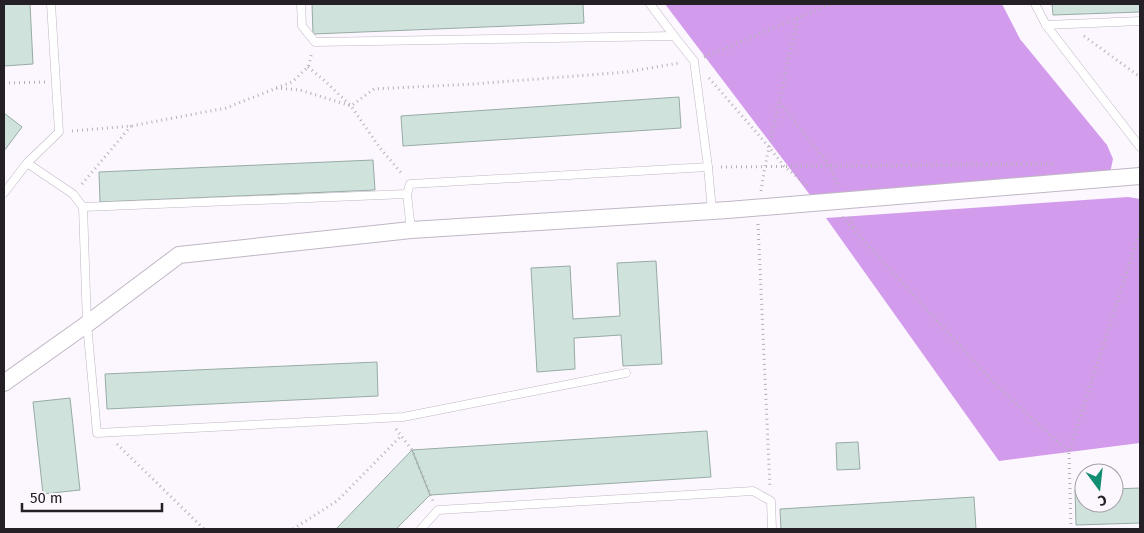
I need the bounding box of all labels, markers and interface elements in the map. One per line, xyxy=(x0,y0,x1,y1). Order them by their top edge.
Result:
north arrow xyxy=(1074,463,1124,513)
scale bar xyxy=(22,480,162,512)
text: 50 m xyxy=(30,489,63,507)
text: С xyxy=(1096,491,1108,509)

